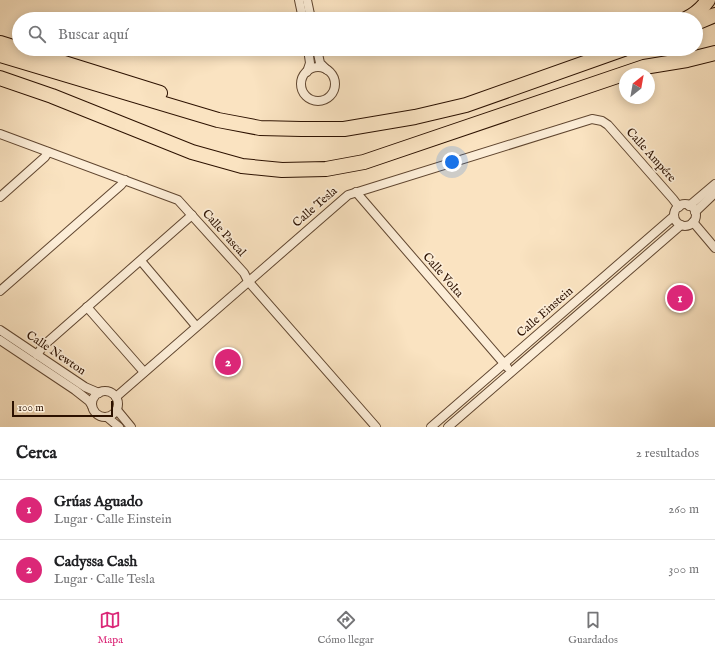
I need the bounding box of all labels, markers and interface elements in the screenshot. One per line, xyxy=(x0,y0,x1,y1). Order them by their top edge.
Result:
search box xyxy=(12,12,703,56)
icon: search xyxy=(26,23,48,45)
text: Buscar aquí xyxy=(58,25,128,44)
north arrow xyxy=(619,68,655,104)
street label: Calle Ampére xyxy=(622,125,680,186)
your location xyxy=(442,152,462,172)
street label: Calle Tesla xyxy=(290,183,341,230)
street label: Calle Pascal xyxy=(199,206,250,260)
street label: Calle Volta xyxy=(419,249,467,301)
street label: Calle Einstein xyxy=(514,283,577,341)
pin: 1 xyxy=(667,283,693,313)
street label: Calle Newton xyxy=(23,328,89,379)
pin: 2 xyxy=(215,347,241,377)
scale bar xyxy=(12,399,113,418)
text: 100 m xyxy=(18,401,44,415)
text: Cerca xyxy=(16,443,57,464)
text: 2 resultados xyxy=(636,445,699,462)
text: Grúas Aguado xyxy=(54,492,143,511)
text: 1 xyxy=(27,501,31,518)
text: 260 m xyxy=(668,501,699,518)
text: Lugar · Calle Einstein xyxy=(54,511,172,528)
text: Cadyssa Cash xyxy=(54,552,137,571)
text: 2 xyxy=(26,561,32,578)
text: 300 m xyxy=(668,561,699,578)
text: Lugar · Calle Tesla xyxy=(54,571,155,588)
tab: Mapa xyxy=(97,609,123,647)
tab: Cómo llegar xyxy=(317,609,374,647)
tab: Guardados xyxy=(568,609,618,647)

